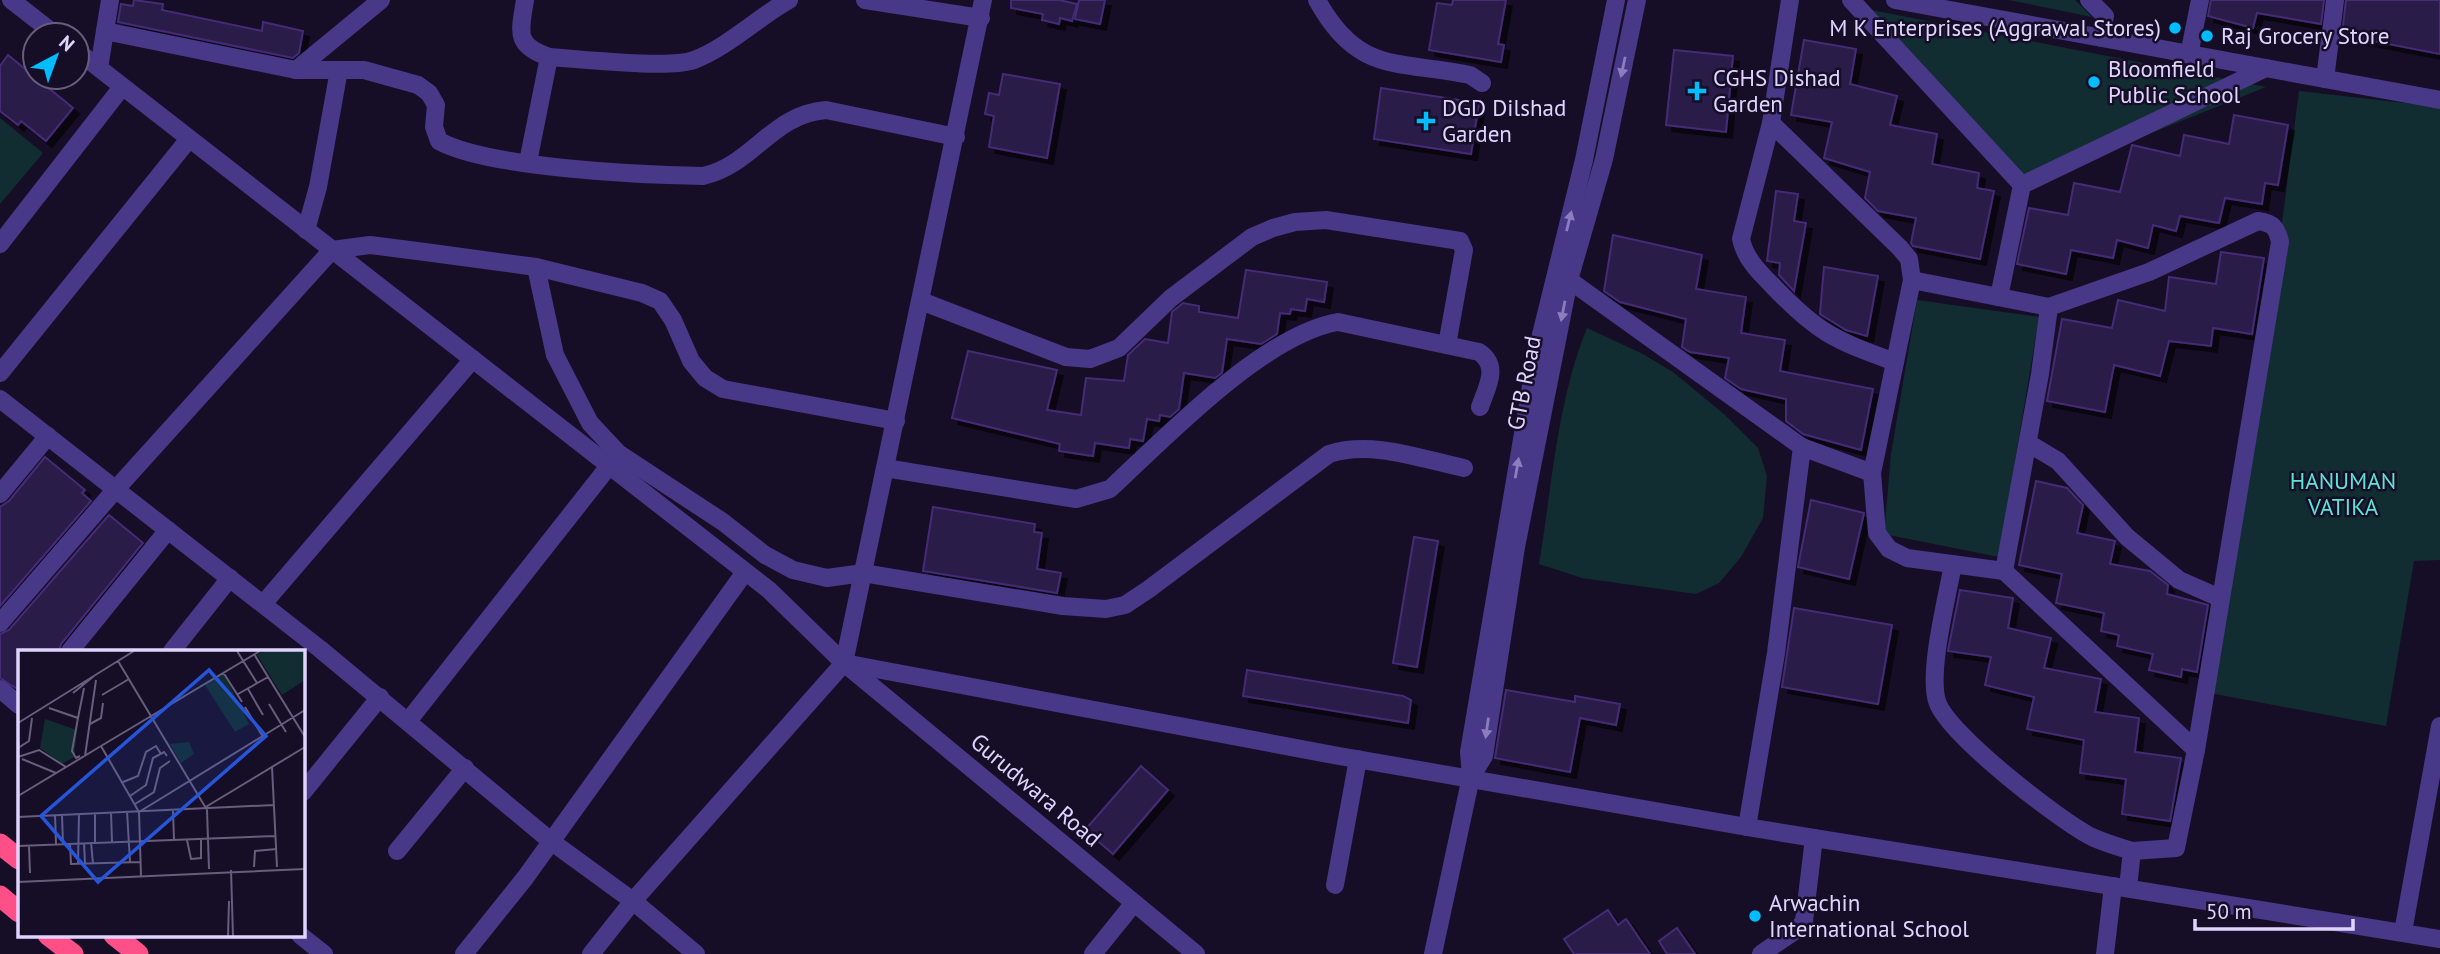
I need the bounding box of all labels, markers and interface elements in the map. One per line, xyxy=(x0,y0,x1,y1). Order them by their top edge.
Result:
place label: M K Enterprises (Aggrawal Stores) xyxy=(1829,13,2161,42)
marker: M K Enterprises (Aggrawal Stores) xyxy=(2167,20,2183,36)
north arrow xyxy=(21,21,91,91)
place label: Raj Grocery Store xyxy=(2221,21,2389,50)
marker: Raj Grocery Store xyxy=(2199,28,2215,44)
text: N xyxy=(55,30,80,56)
place label: Bloomfield Public School xyxy=(2108,54,2241,109)
one-way arrow xyxy=(1617,56,1628,78)
place label: CGHS Dishad Garden xyxy=(1713,63,1841,118)
marker: Bloomfield Public School xyxy=(2086,74,2102,90)
marker: CGHS Dishad Garden xyxy=(1687,81,1707,101)
place label: DGD Dilshad Garden xyxy=(1442,93,1566,148)
marker: DGD Dilshad Garden xyxy=(1416,111,1436,131)
one-way arrow xyxy=(1564,210,1575,232)
one-way arrow xyxy=(1557,300,1568,322)
street label: GTB Road xyxy=(1500,333,1547,432)
one-way arrow xyxy=(1512,457,1523,479)
park label: HANUMAN VATIKA xyxy=(2290,466,2396,521)
inset map xyxy=(18,650,304,936)
one-way arrow xyxy=(1482,717,1493,739)
street label: Gurudwara Road xyxy=(965,727,1107,853)
place label: Arwachin International School xyxy=(1769,888,1969,943)
scale bar xyxy=(2195,888,2352,932)
text: 50 m xyxy=(2206,898,2252,925)
marker: Arwachin International School xyxy=(1747,908,1763,924)

